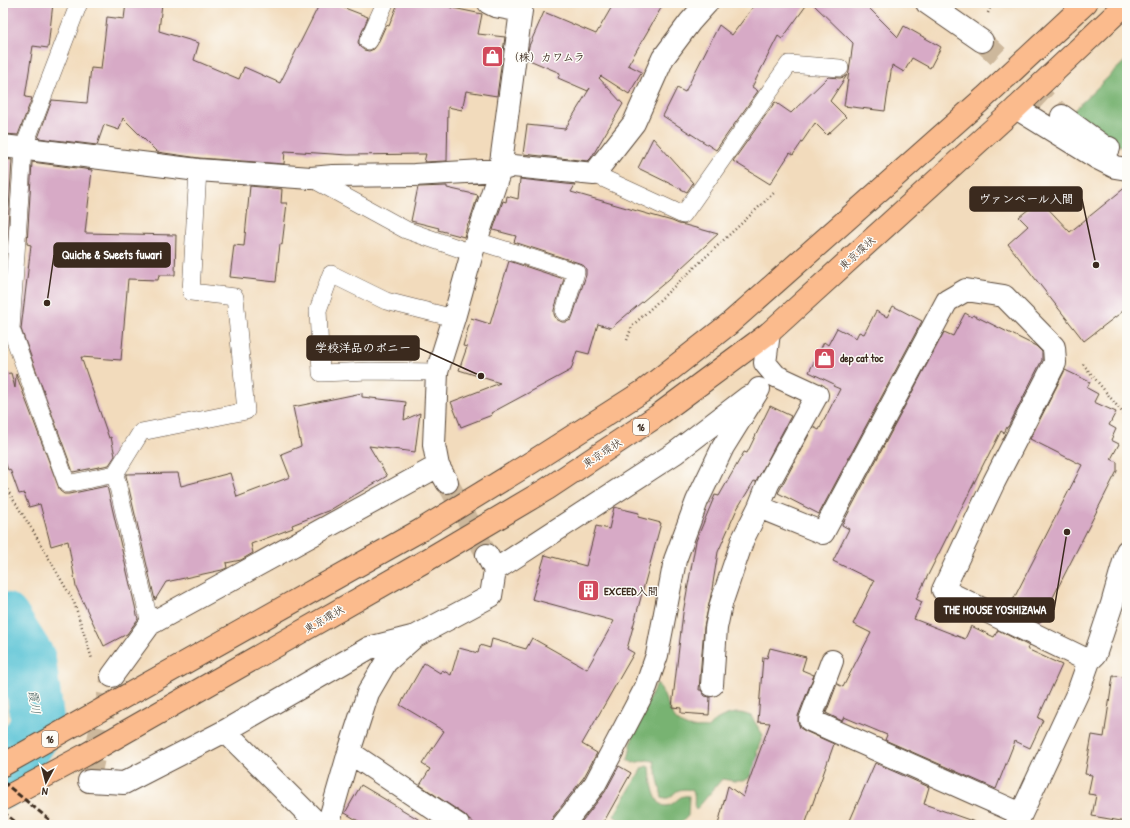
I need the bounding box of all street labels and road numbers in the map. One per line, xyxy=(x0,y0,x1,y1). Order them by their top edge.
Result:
street label: 東京環状 xyxy=(836,233,878,273)
road number: 16 xyxy=(633,419,649,435)
street label: 東京環状 xyxy=(580,435,624,471)
street label: 東京環状 xyxy=(301,602,347,636)
road number: 16 xyxy=(42,731,58,747)

